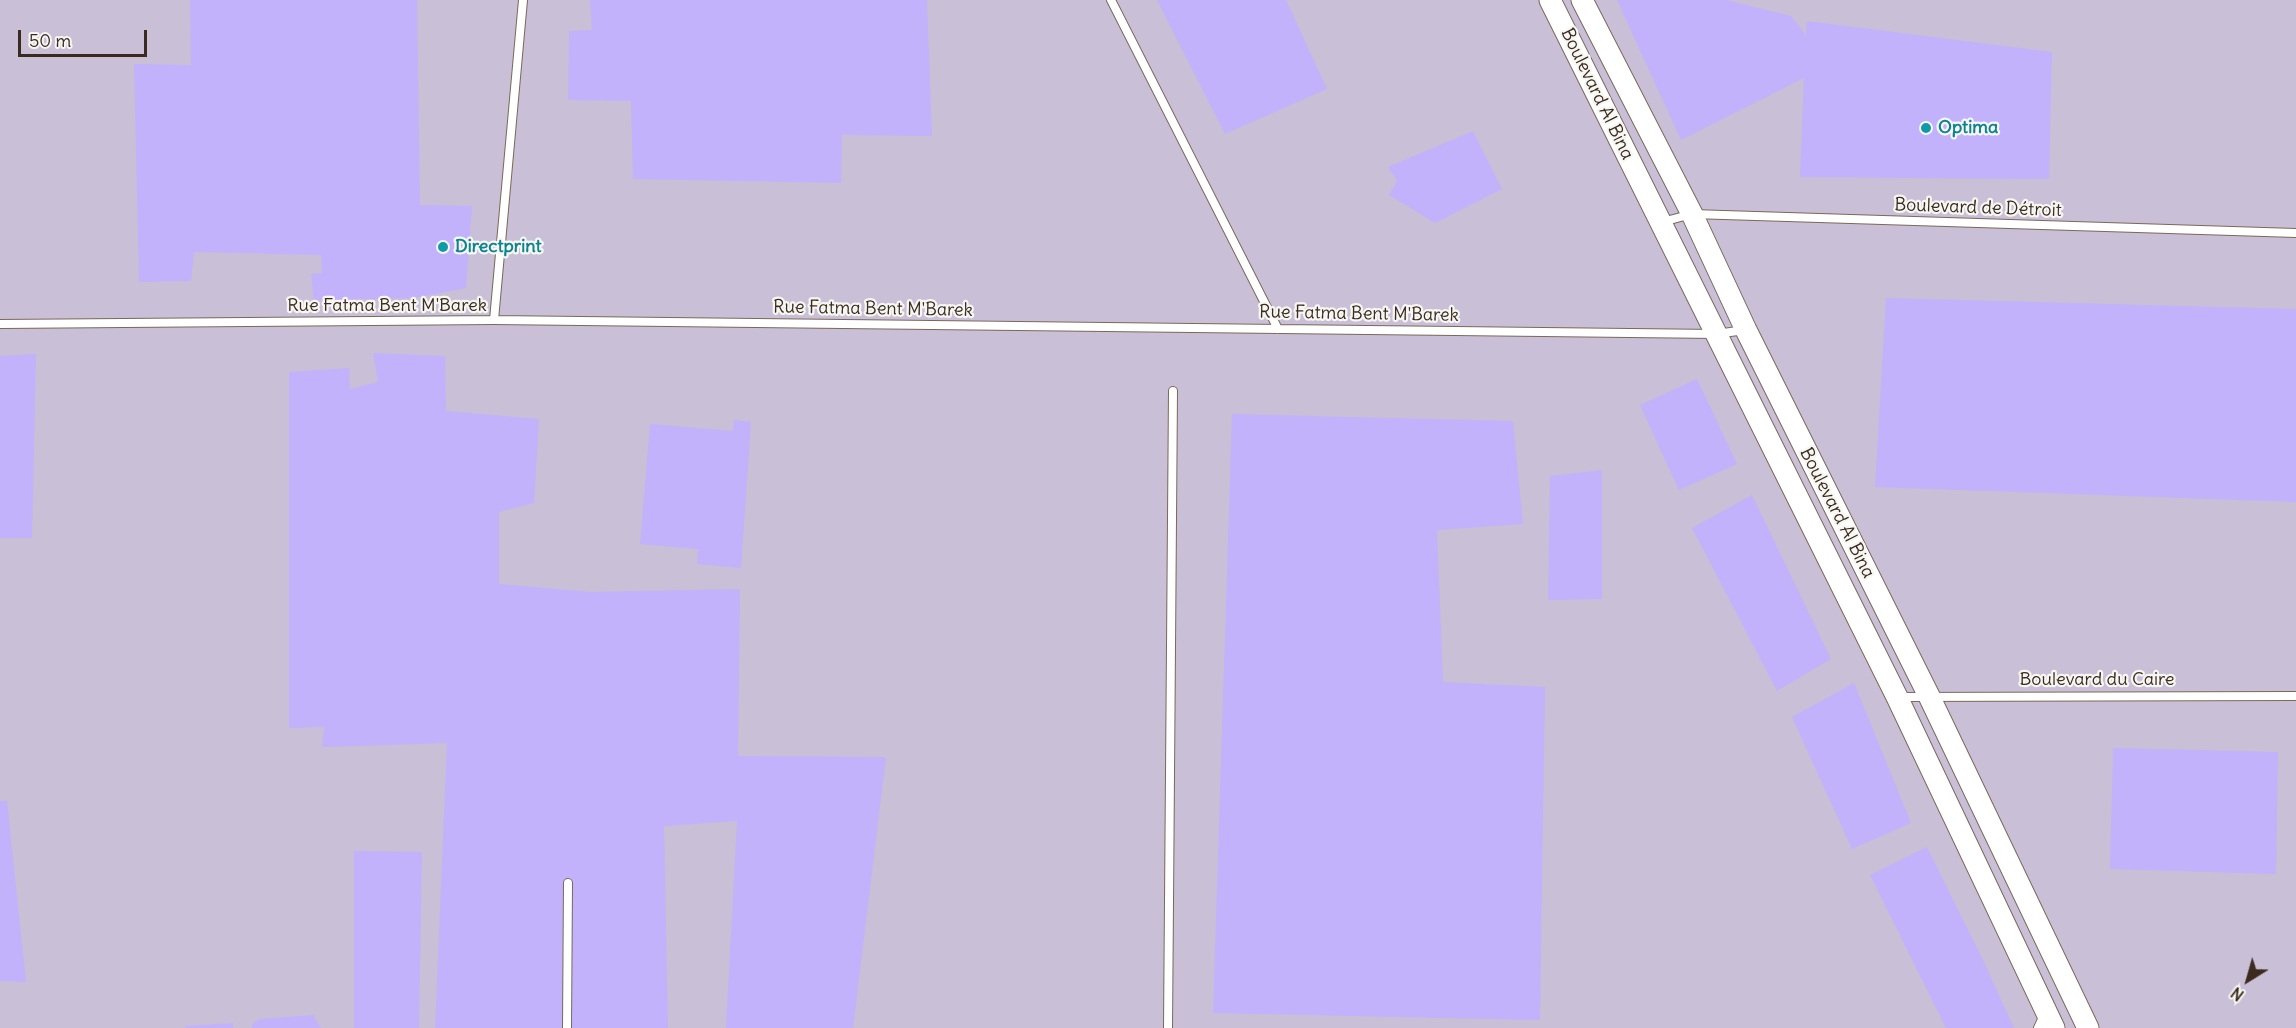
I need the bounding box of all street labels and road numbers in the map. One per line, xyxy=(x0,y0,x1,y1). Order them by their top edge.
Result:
street label: Boulevard Al Bina xyxy=(1556,25,1638,163)
street label: Boulevard de Détroit xyxy=(1894,194,2062,222)
street label: Rue Fatma Bent M'Barek xyxy=(287,295,487,317)
street label: Rue Fatma Bent M'Barek xyxy=(773,296,973,322)
street label: Rue Fatma Bent M'Barek xyxy=(1259,301,1459,327)
street label: Boulevard Al Bina xyxy=(1795,444,1879,582)
street label: Boulevard du Caire xyxy=(2020,669,2174,691)

